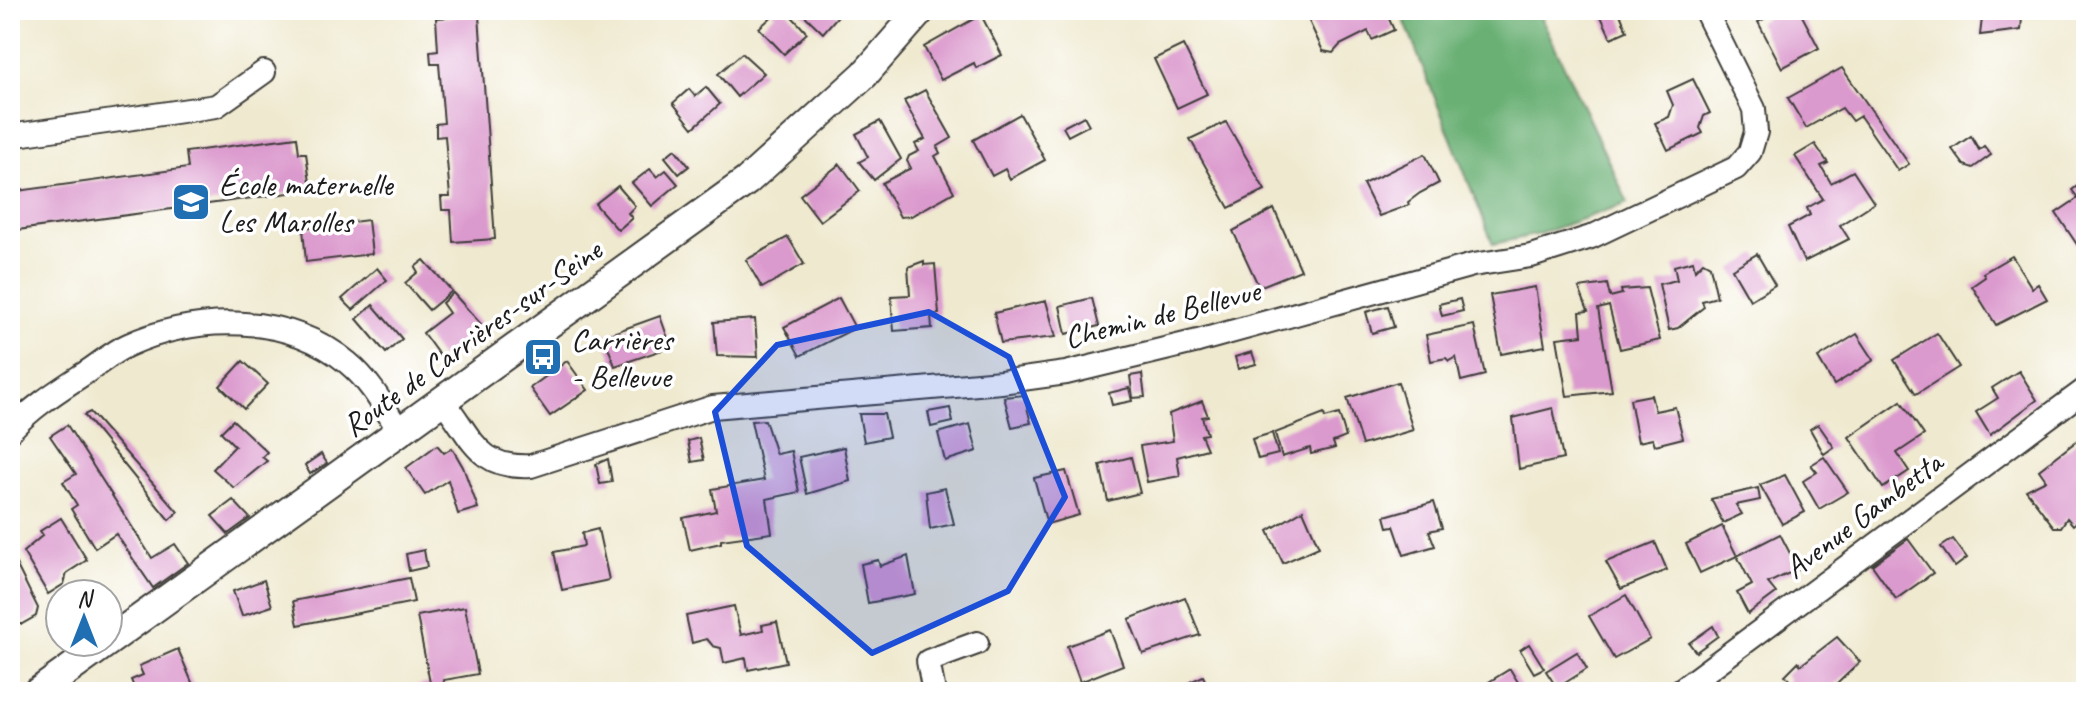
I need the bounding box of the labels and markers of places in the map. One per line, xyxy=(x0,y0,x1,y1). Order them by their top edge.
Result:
place label: École maternelle Les Marolles xyxy=(219,164,395,242)
school or university icon: École maternelle Les Marolles xyxy=(170,181,212,223)
place label: Carrières - Bellevue xyxy=(571,319,674,397)
bus stop icon: Carrières - Bellevue xyxy=(522,336,564,378)

